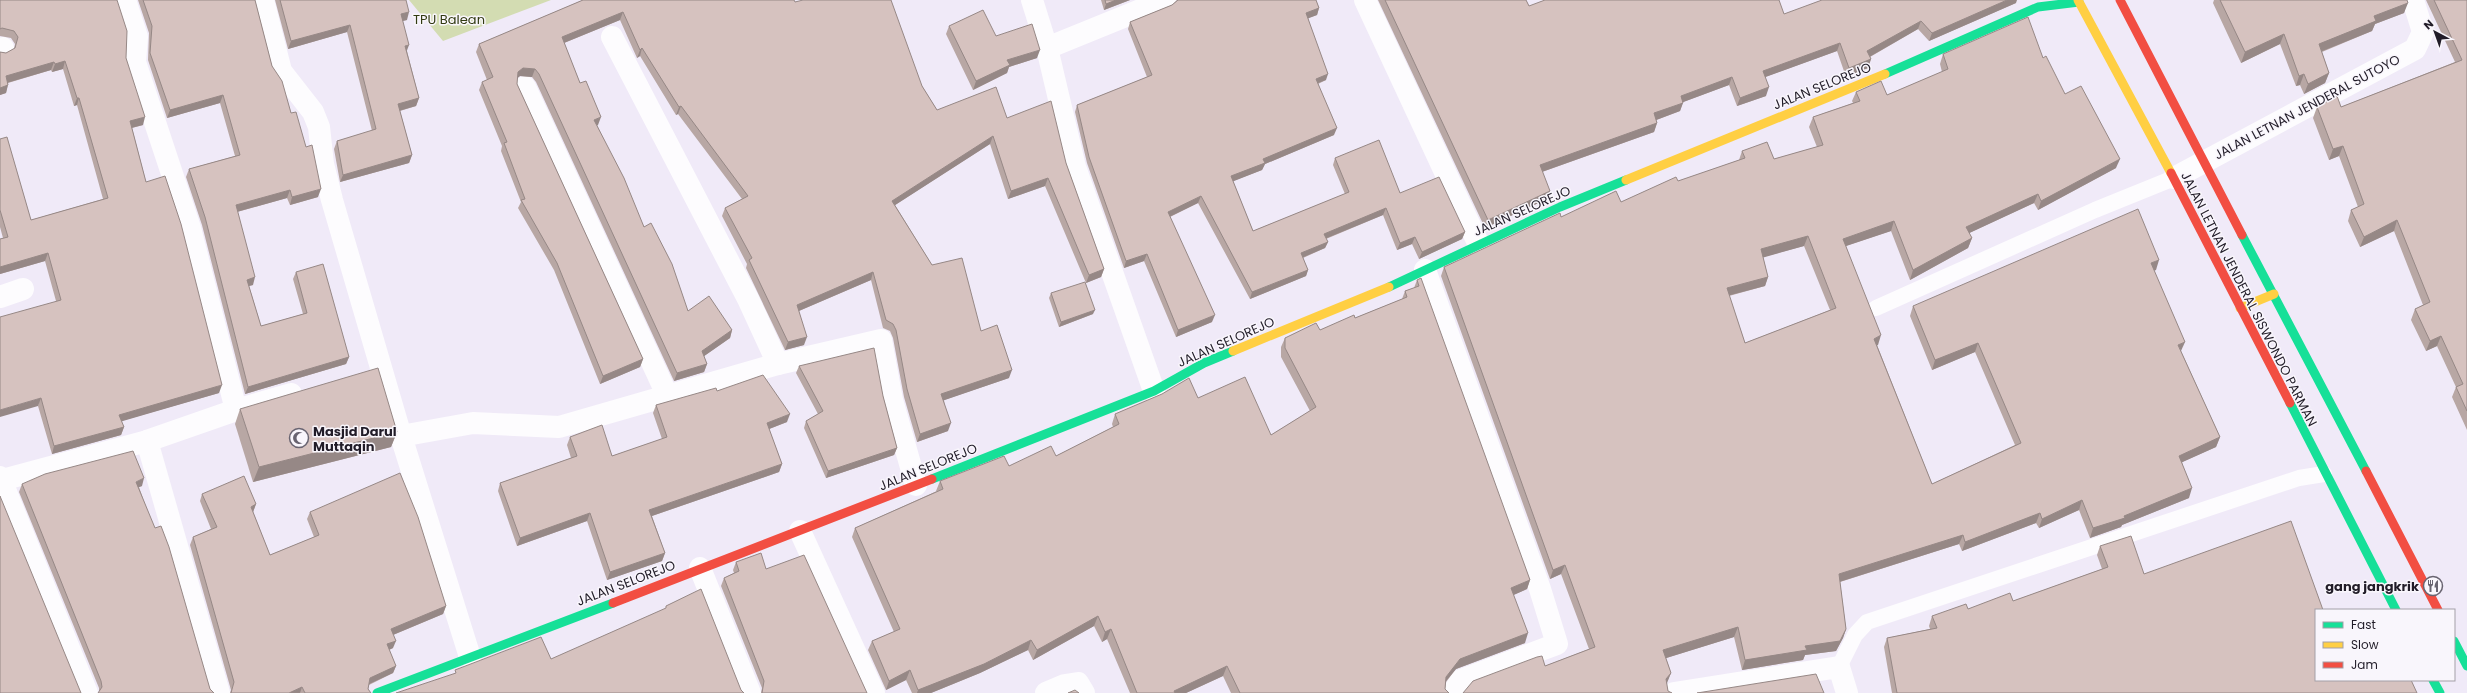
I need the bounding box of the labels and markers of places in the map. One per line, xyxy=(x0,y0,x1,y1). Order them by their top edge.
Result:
place label: Masjid Darul Muttaqin xyxy=(313,422,397,456)
mosque icon: Masjid Darul Muttaqin xyxy=(288,427,310,449)
restaurant icon: gang jangkrik xyxy=(2422,575,2444,597)
place label: gang jangkrik xyxy=(2325,577,2419,596)

